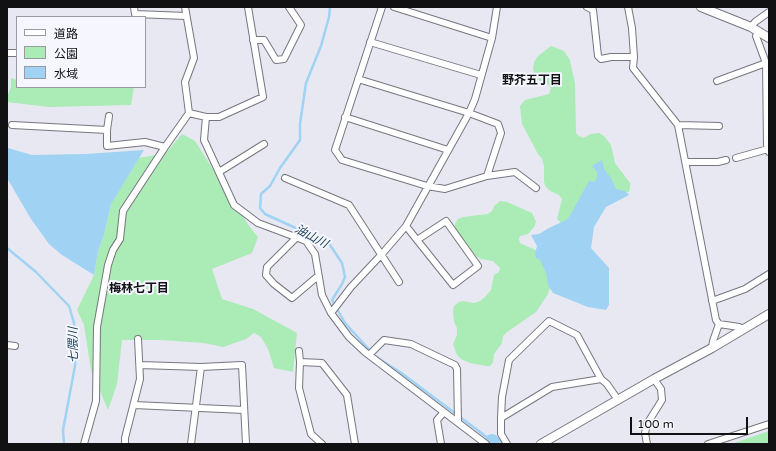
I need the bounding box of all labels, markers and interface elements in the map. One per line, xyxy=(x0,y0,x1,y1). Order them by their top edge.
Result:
legend xyxy=(16,16,146,88)
text: 道路 xyxy=(54,27,78,41)
text: 公園 xyxy=(54,47,78,61)
text: 水域 xyxy=(54,67,78,81)
district label: 野芥五丁目 xyxy=(502,74,562,88)
water label: 油山川 xyxy=(292,222,330,252)
district label: 梅林七丁目 xyxy=(109,282,169,296)
water label: 七隈川 xyxy=(66,327,82,363)
scale bar xyxy=(632,409,750,435)
text: 100 m xyxy=(637,417,674,431)

